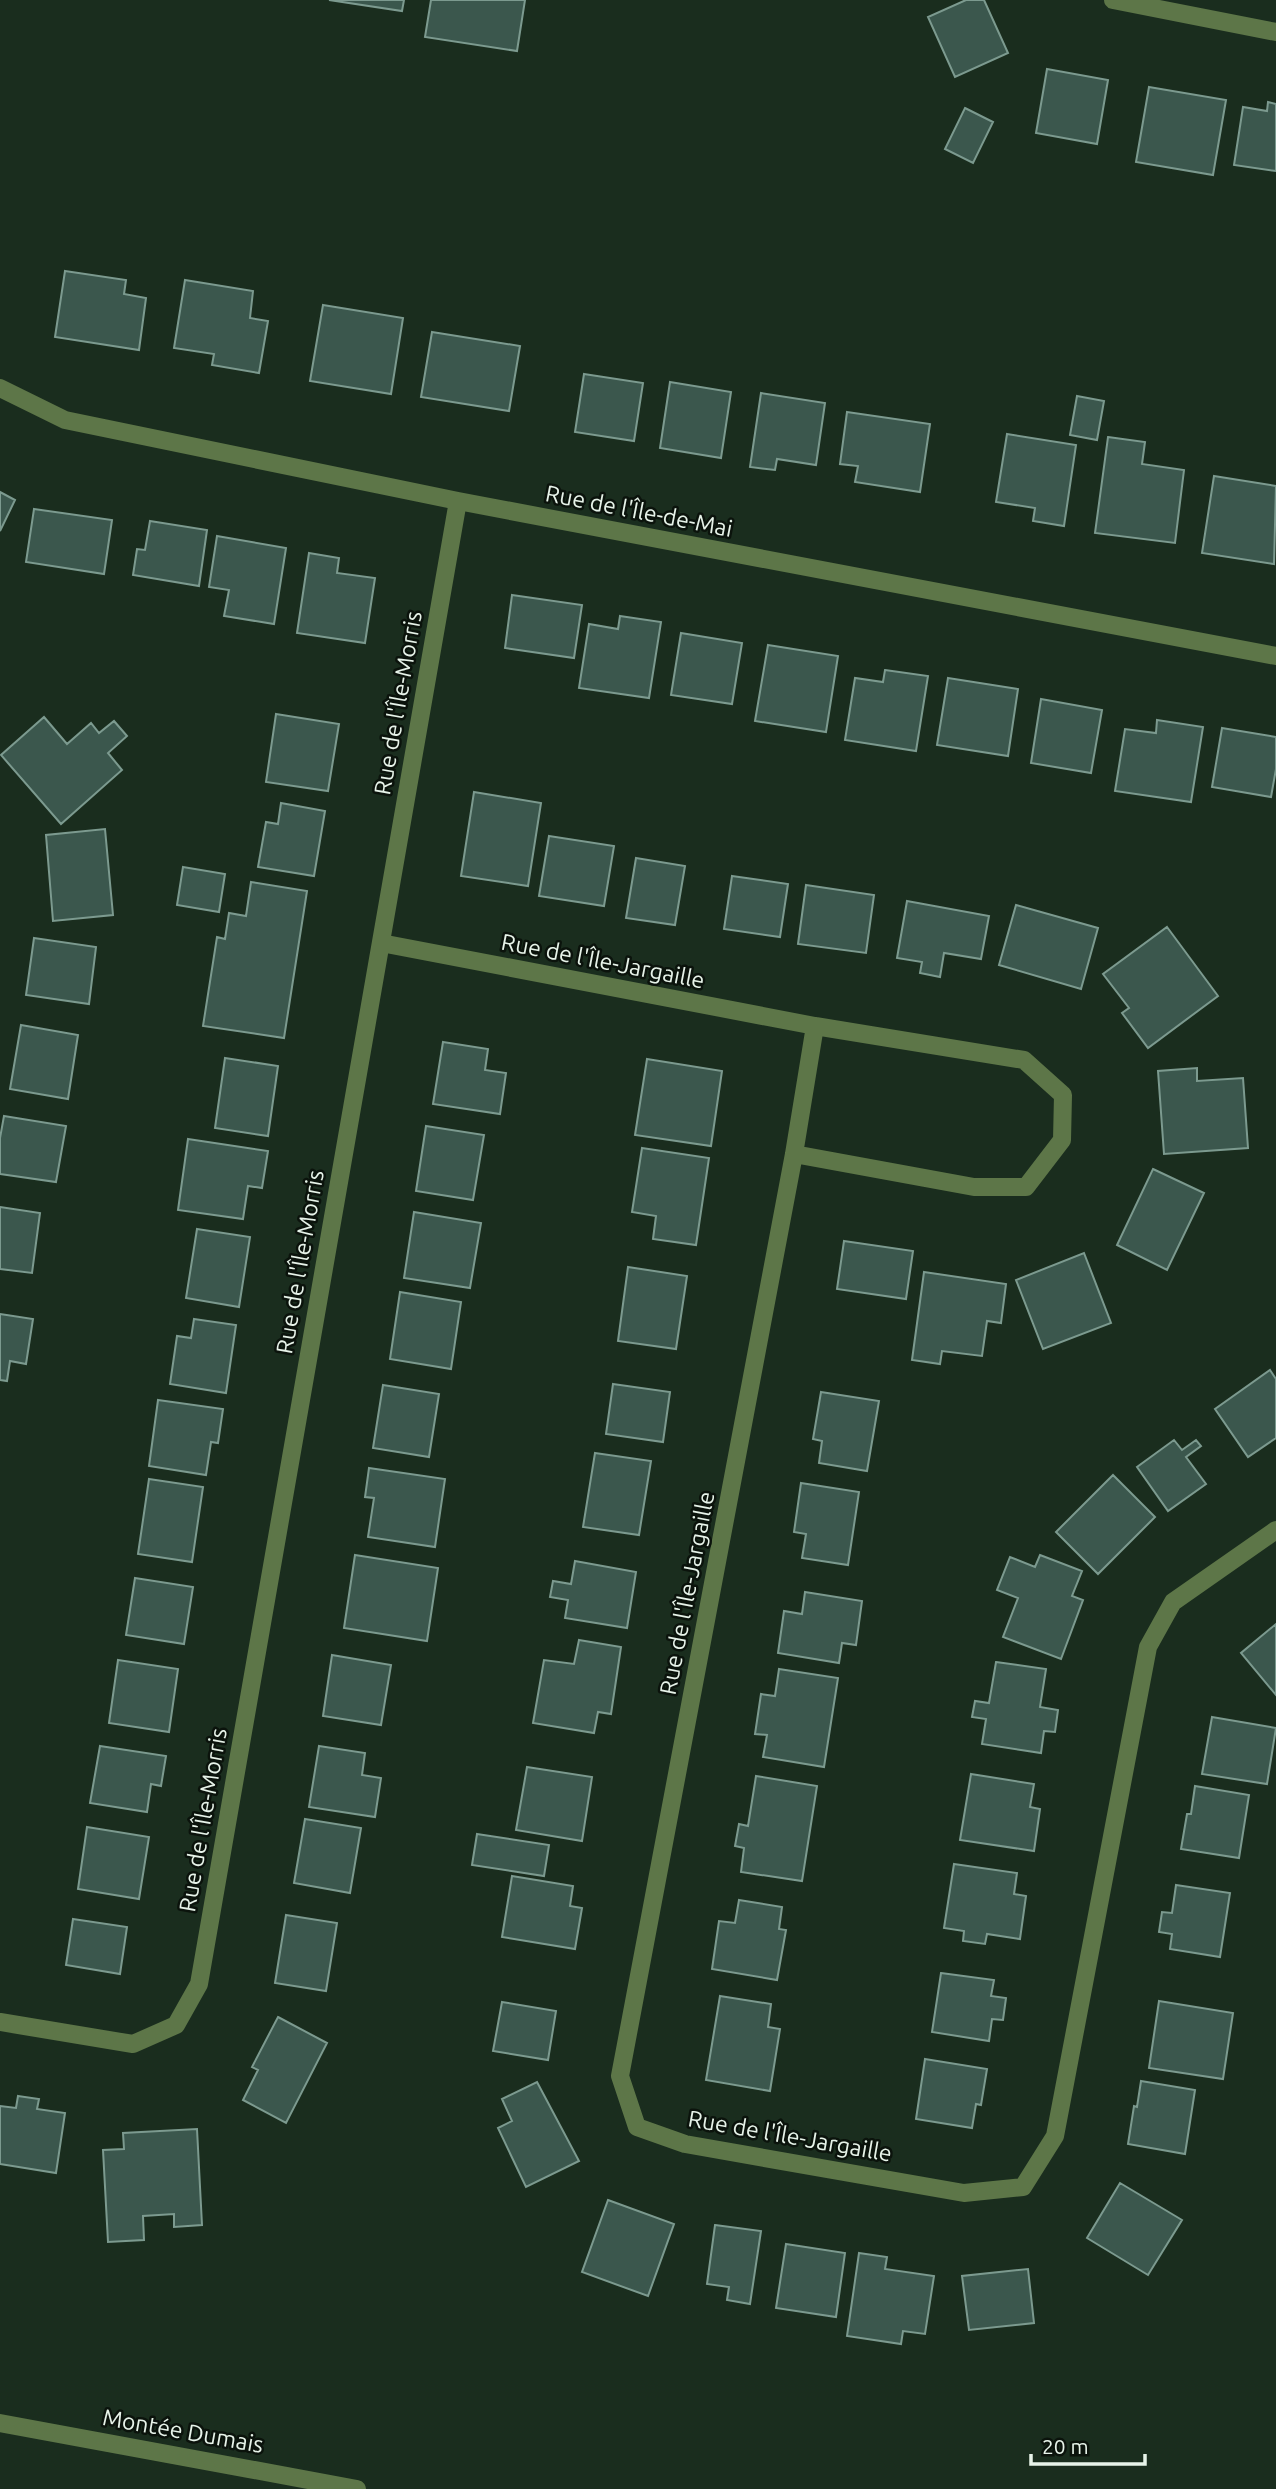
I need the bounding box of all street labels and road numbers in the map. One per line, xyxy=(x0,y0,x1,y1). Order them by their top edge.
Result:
street label: Rue de l'Île-de-Mai xyxy=(544,479,735,541)
street label: Rue de l'Île-Morris xyxy=(368,609,426,797)
street label: Rue de l'Île-Jargaille xyxy=(499,928,707,992)
street label: Rue de l'Île-Morris xyxy=(270,1168,328,1356)
street label: Rue de l'Île-Jargaille xyxy=(654,1489,718,1697)
street label: Rue de l'Île-Morris xyxy=(173,1726,231,1914)
street label: Rue de l'Île-Jargaille xyxy=(686,2104,894,2166)
street label: Montée Dumais xyxy=(101,2404,265,2457)

